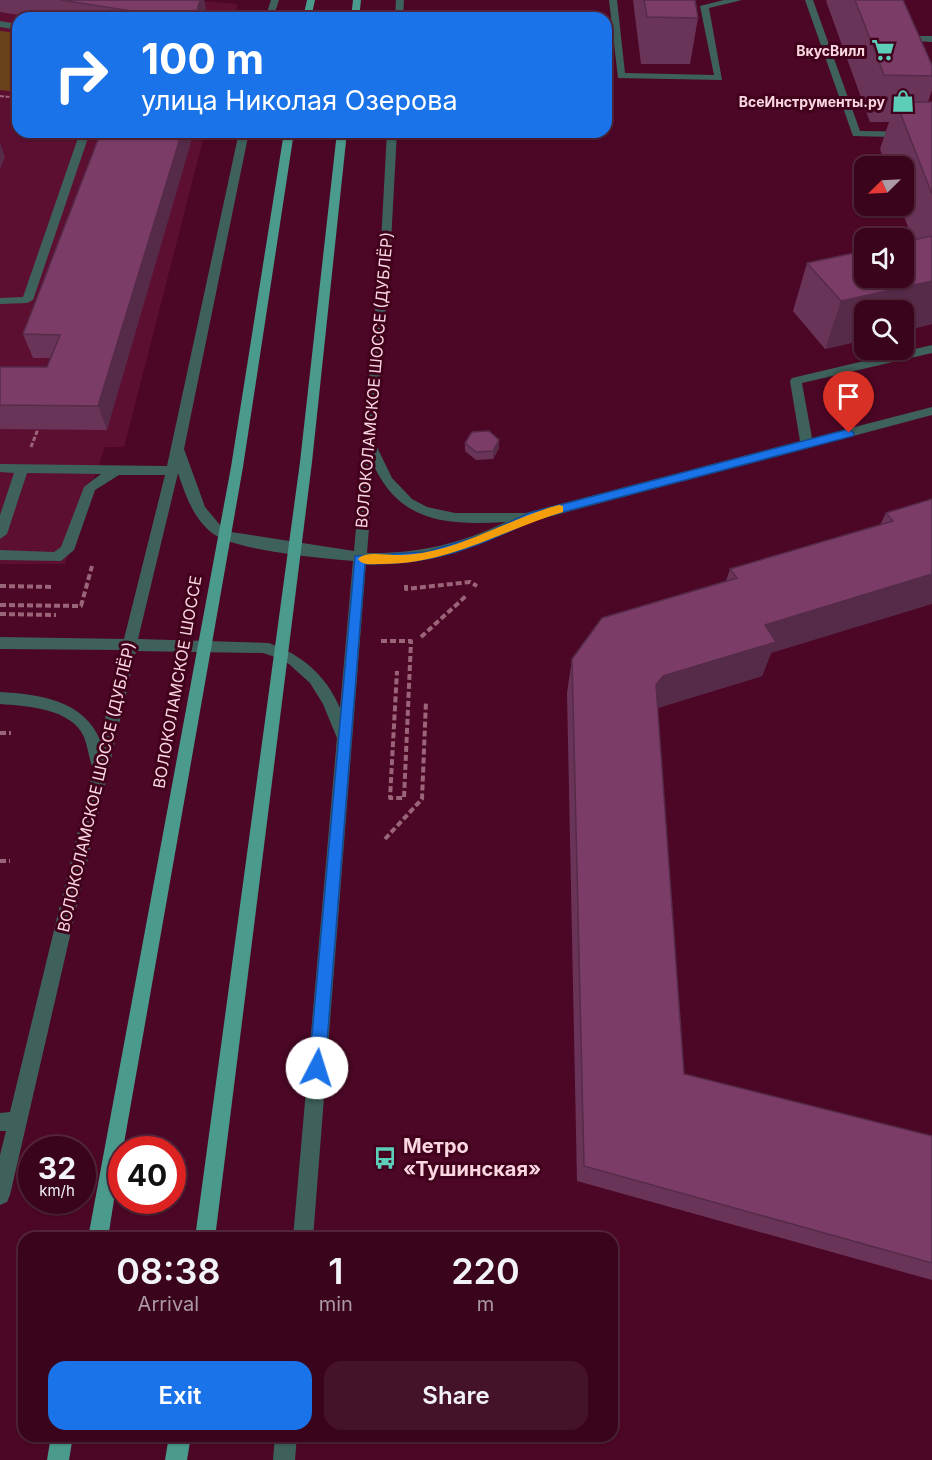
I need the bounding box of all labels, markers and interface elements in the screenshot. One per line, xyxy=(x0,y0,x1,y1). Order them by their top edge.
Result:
text: 100 m xyxy=(141,33,264,84)
icon: right xyxy=(42,36,120,114)
supermarket icon: ВкусВилл xyxy=(870,37,896,63)
place label: ВкусВилл xyxy=(796,42,865,59)
text: улица Николая Озерова xyxy=(141,84,458,117)
shop icon: ВсеИнструменты.ру xyxy=(890,88,916,114)
place label: ВсеИнструменты.ру xyxy=(739,93,886,110)
north arrow xyxy=(854,156,914,216)
map controls xyxy=(854,156,914,360)
button: sound xyxy=(854,228,914,288)
street label: ВОЛОКОЛАМСКОЕ ШОССЕ (ДУБЛЁР) xyxy=(351,231,397,529)
button: search xyxy=(854,300,914,360)
pin xyxy=(823,371,874,433)
icon: arrive xyxy=(832,380,865,413)
street label: ВОЛОКОЛАМСКОЕ ШОССЕ xyxy=(148,574,206,790)
street label: ВОЛОКОЛАМСКОЕ ШОССЕ (ДУБЛЁР) xyxy=(53,640,139,934)
position arrow xyxy=(285,1036,349,1100)
place label: Метро «Тушинская» xyxy=(403,1134,541,1181)
speed limit sign: 40 xyxy=(108,1136,186,1214)
bus stop icon: Метро «Тушинская» xyxy=(372,1145,398,1171)
text: 32 xyxy=(38,1150,76,1186)
text: km/h xyxy=(39,1181,75,1200)
text: 08:38 xyxy=(116,1249,220,1293)
text: 1 xyxy=(328,1249,343,1293)
text: 220 xyxy=(451,1249,520,1293)
text: Arrival xyxy=(138,1292,199,1316)
text: min xyxy=(319,1292,353,1316)
text: m xyxy=(477,1292,494,1316)
button: Exit xyxy=(48,1361,312,1430)
button: Share xyxy=(324,1361,588,1430)

